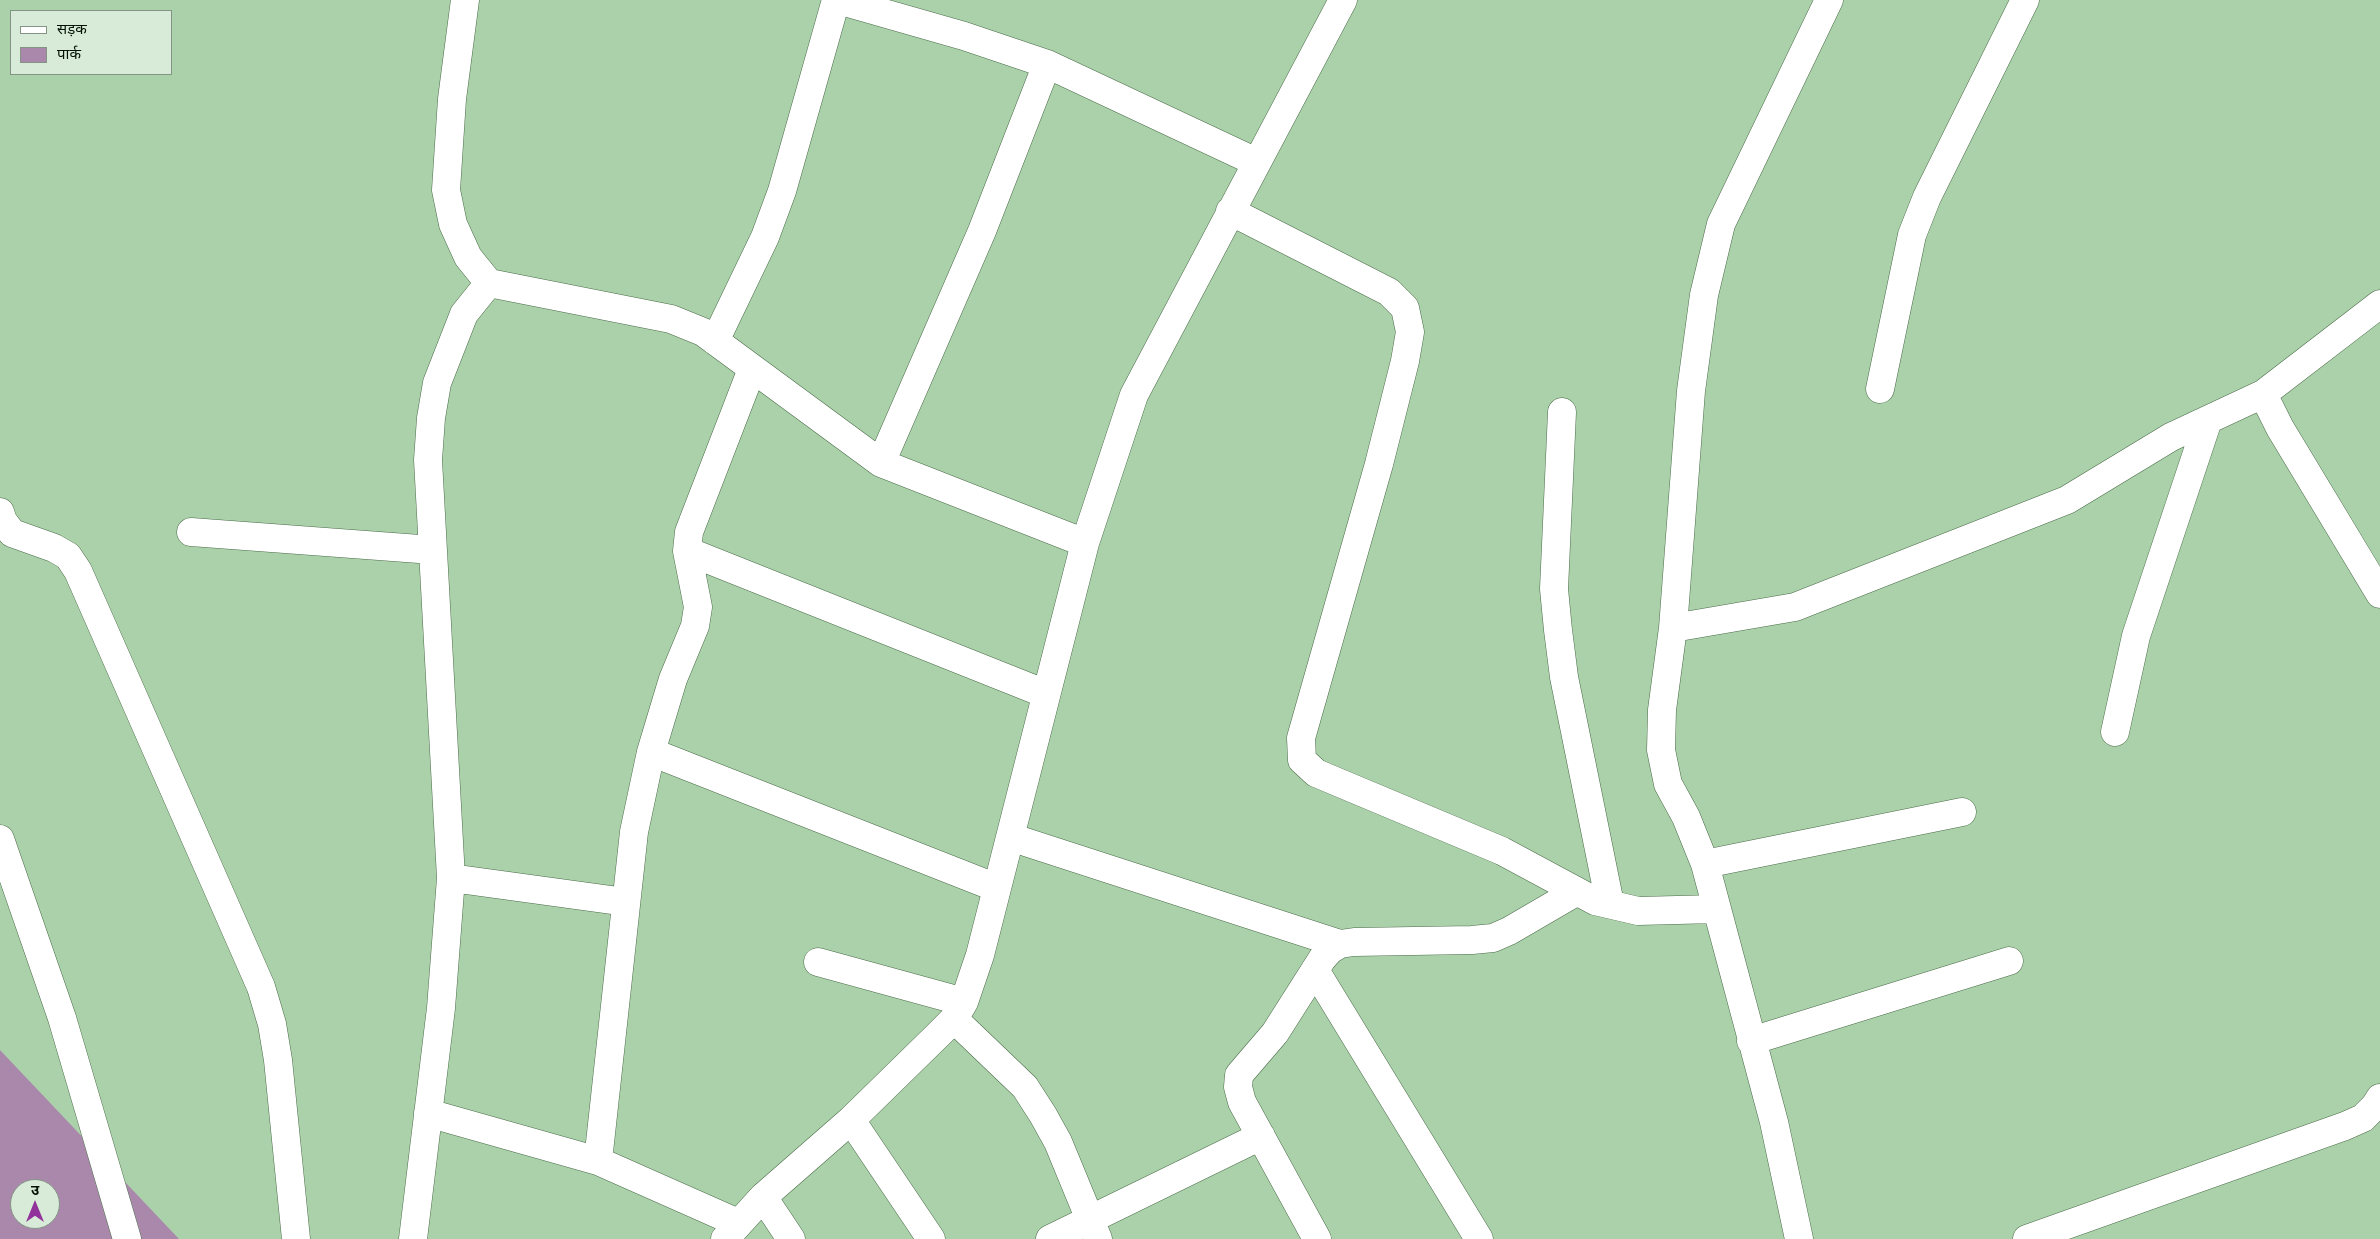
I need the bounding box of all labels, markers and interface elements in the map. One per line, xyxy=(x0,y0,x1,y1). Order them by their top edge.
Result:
legend xyxy=(10,10,172,75)
text: सड़क xyxy=(57,20,87,37)
text: पार्क xyxy=(57,45,81,62)
north arrow xyxy=(10,1179,60,1229)
text: उ xyxy=(31,1182,39,1198)

